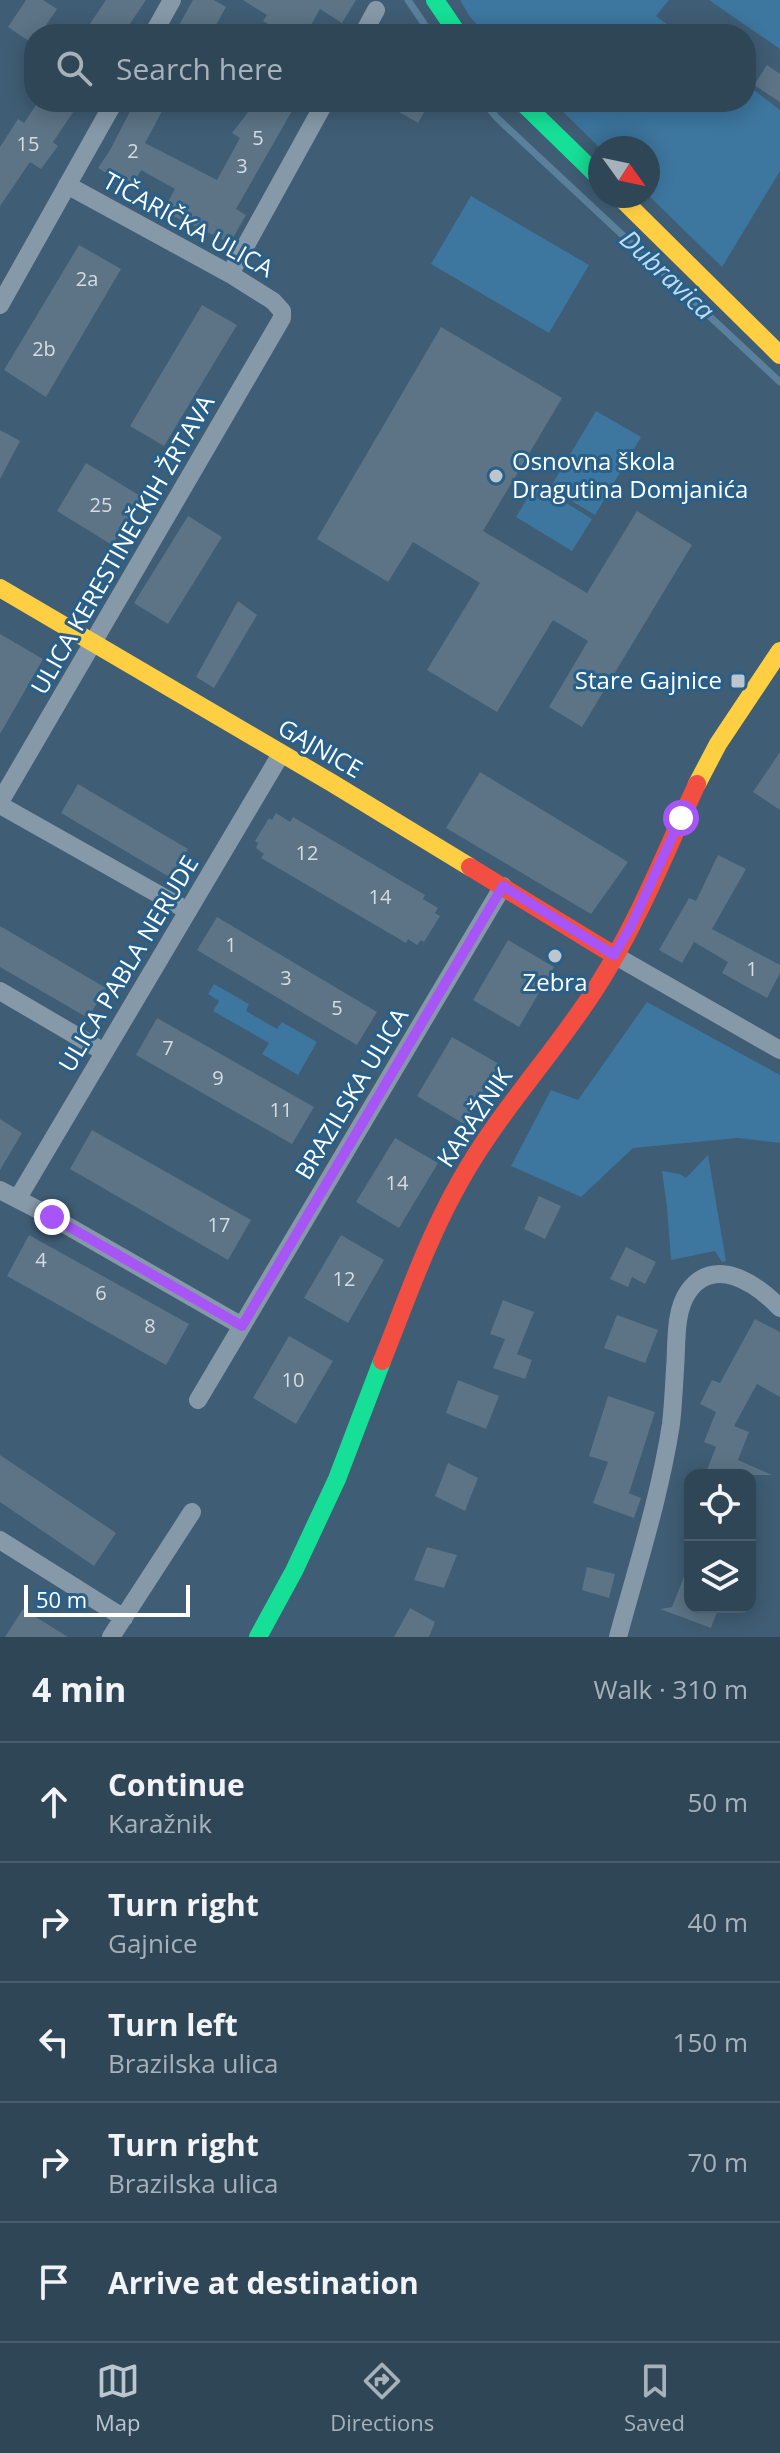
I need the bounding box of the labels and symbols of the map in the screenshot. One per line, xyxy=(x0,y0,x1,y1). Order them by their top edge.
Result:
house number: 5 xyxy=(252,124,264,151)
house number: 15 xyxy=(17,130,39,157)
north arrow xyxy=(588,136,660,208)
house number: 2 xyxy=(127,137,139,164)
house number: 3 xyxy=(236,152,248,179)
street label: TIČARIČKA ULICA xyxy=(98,163,281,285)
water label: Dubravica xyxy=(612,221,723,328)
house number: 2a xyxy=(76,265,98,292)
house number: 2b xyxy=(32,335,56,362)
street label: ULICA KERESTINEČKIH ŽRTAVA xyxy=(22,388,222,700)
place label: Osnovna škola Dragutina Domjanića xyxy=(512,444,748,505)
marker: Osnovna škola Dragutina Domjanića xyxy=(487,467,505,485)
house number: 25 xyxy=(90,491,112,518)
place label: Stare Gajnice xyxy=(575,663,722,696)
marker: Stare Gajnice xyxy=(729,672,747,690)
street label: GAJNICE xyxy=(273,710,369,785)
route start xyxy=(663,800,699,836)
house number: 12 xyxy=(296,839,318,866)
street label: ULICA PABLA NERUDE xyxy=(50,849,205,1077)
house number: 14 xyxy=(369,883,392,910)
house number: 1 xyxy=(225,931,237,958)
marker: Zebra xyxy=(546,947,564,965)
house number: 1 xyxy=(746,955,758,982)
house number: 3 xyxy=(280,964,292,991)
place label: Zebra xyxy=(522,965,588,998)
house number: 5 xyxy=(331,994,343,1021)
street label: BRAZILSKA ULICA xyxy=(286,1001,415,1185)
house number: 7 xyxy=(162,1034,174,1061)
street label: KARAŽNIK xyxy=(428,1061,519,1173)
house number: 9 xyxy=(212,1064,224,1091)
house number: 11 xyxy=(270,1096,292,1123)
house number: 14 xyxy=(386,1169,409,1196)
route end xyxy=(34,1199,70,1235)
house number: 17 xyxy=(208,1211,230,1238)
house number: 4 xyxy=(35,1246,47,1273)
house number: 12 xyxy=(333,1265,355,1292)
house number: 6 xyxy=(95,1279,107,1306)
house number: 8 xyxy=(144,1312,156,1339)
house number: 10 xyxy=(282,1366,304,1393)
scale bar xyxy=(24,1581,190,1617)

